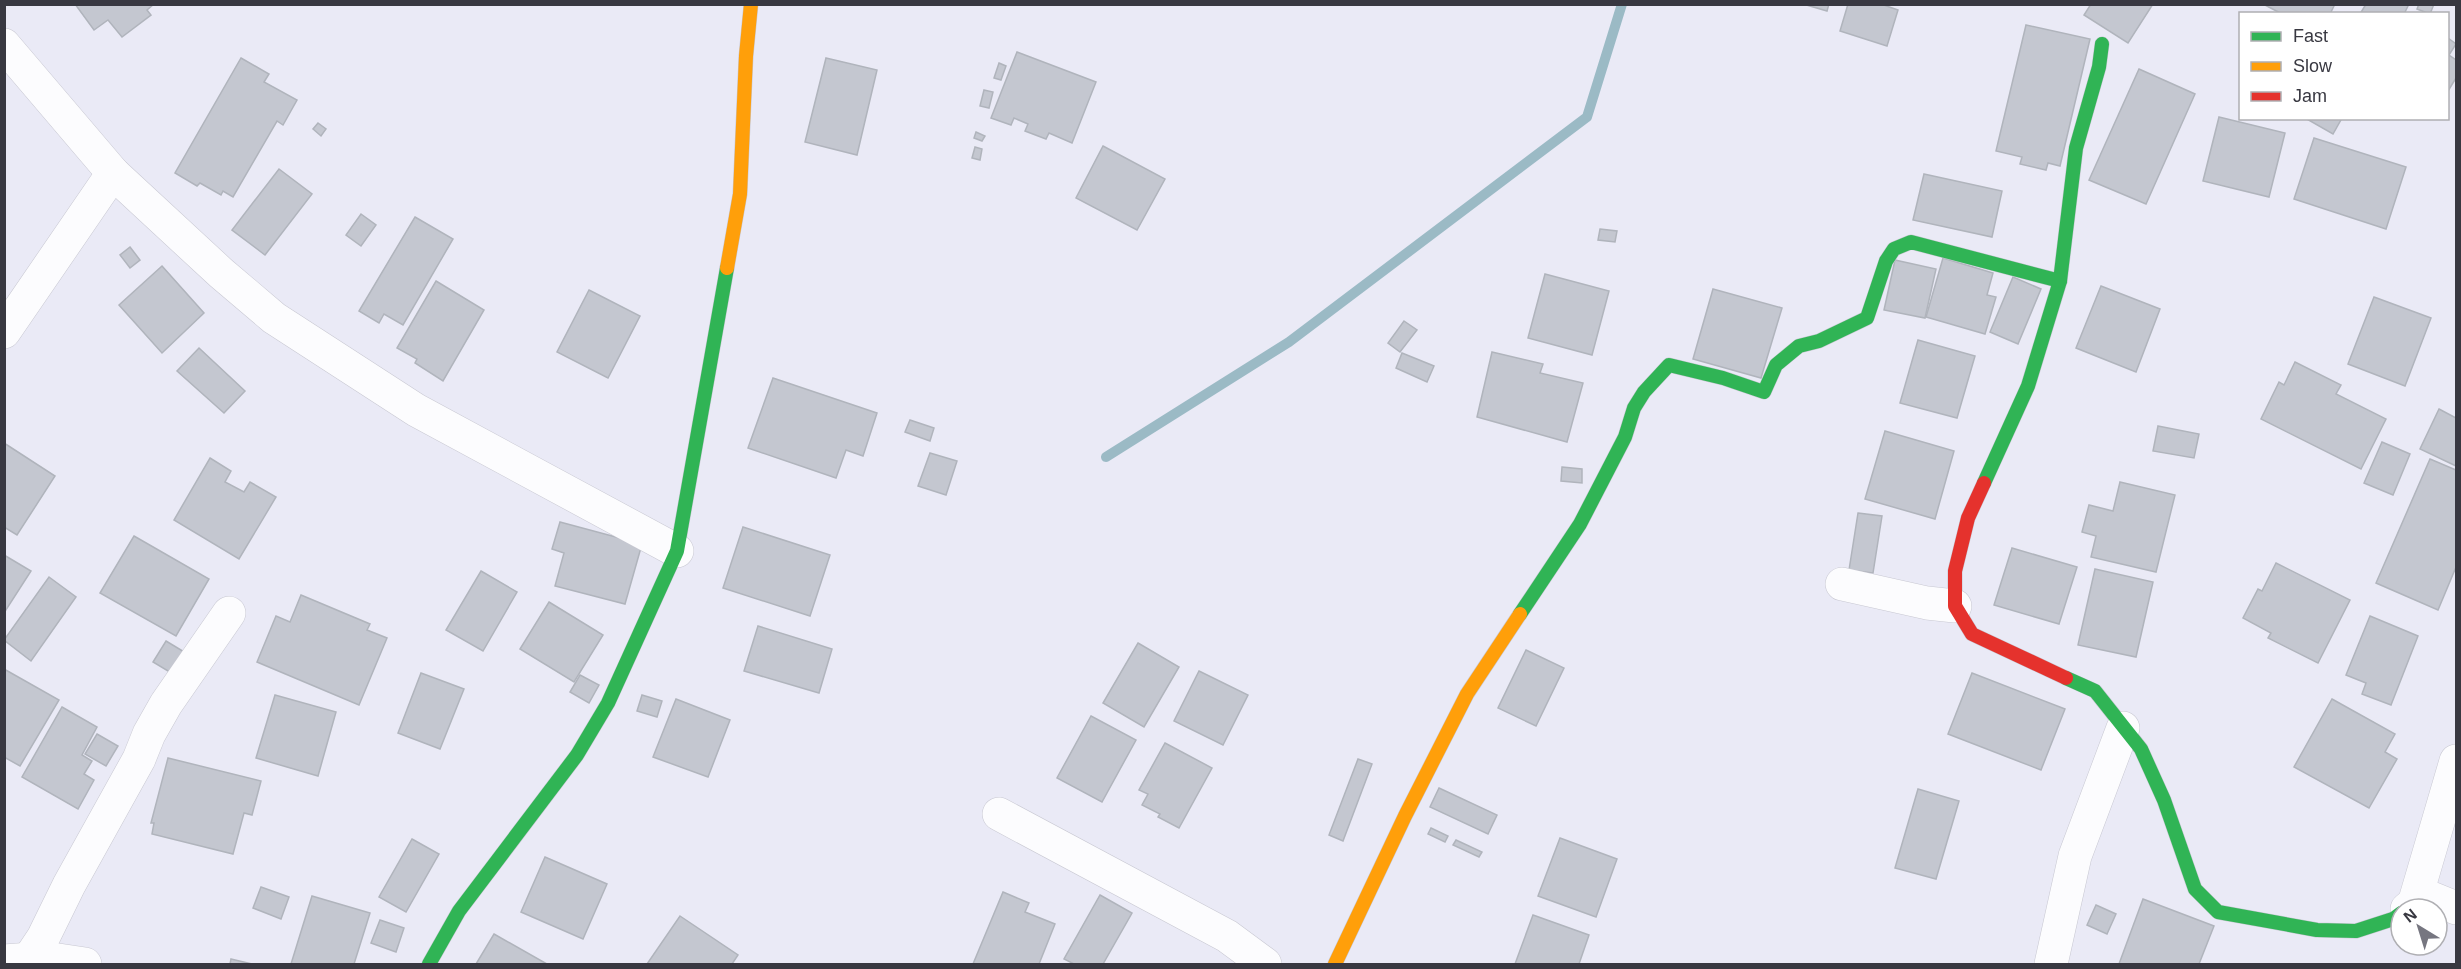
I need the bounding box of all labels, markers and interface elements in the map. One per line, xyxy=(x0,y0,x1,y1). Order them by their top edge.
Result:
legend xyxy=(2239,12,2449,120)
text: Fast xyxy=(2293,26,2328,46)
text: Slow xyxy=(2293,56,2333,76)
text: Jam xyxy=(2293,86,2327,106)
north arrow xyxy=(2389,897,2449,957)
text: N xyxy=(2400,905,2420,926)

